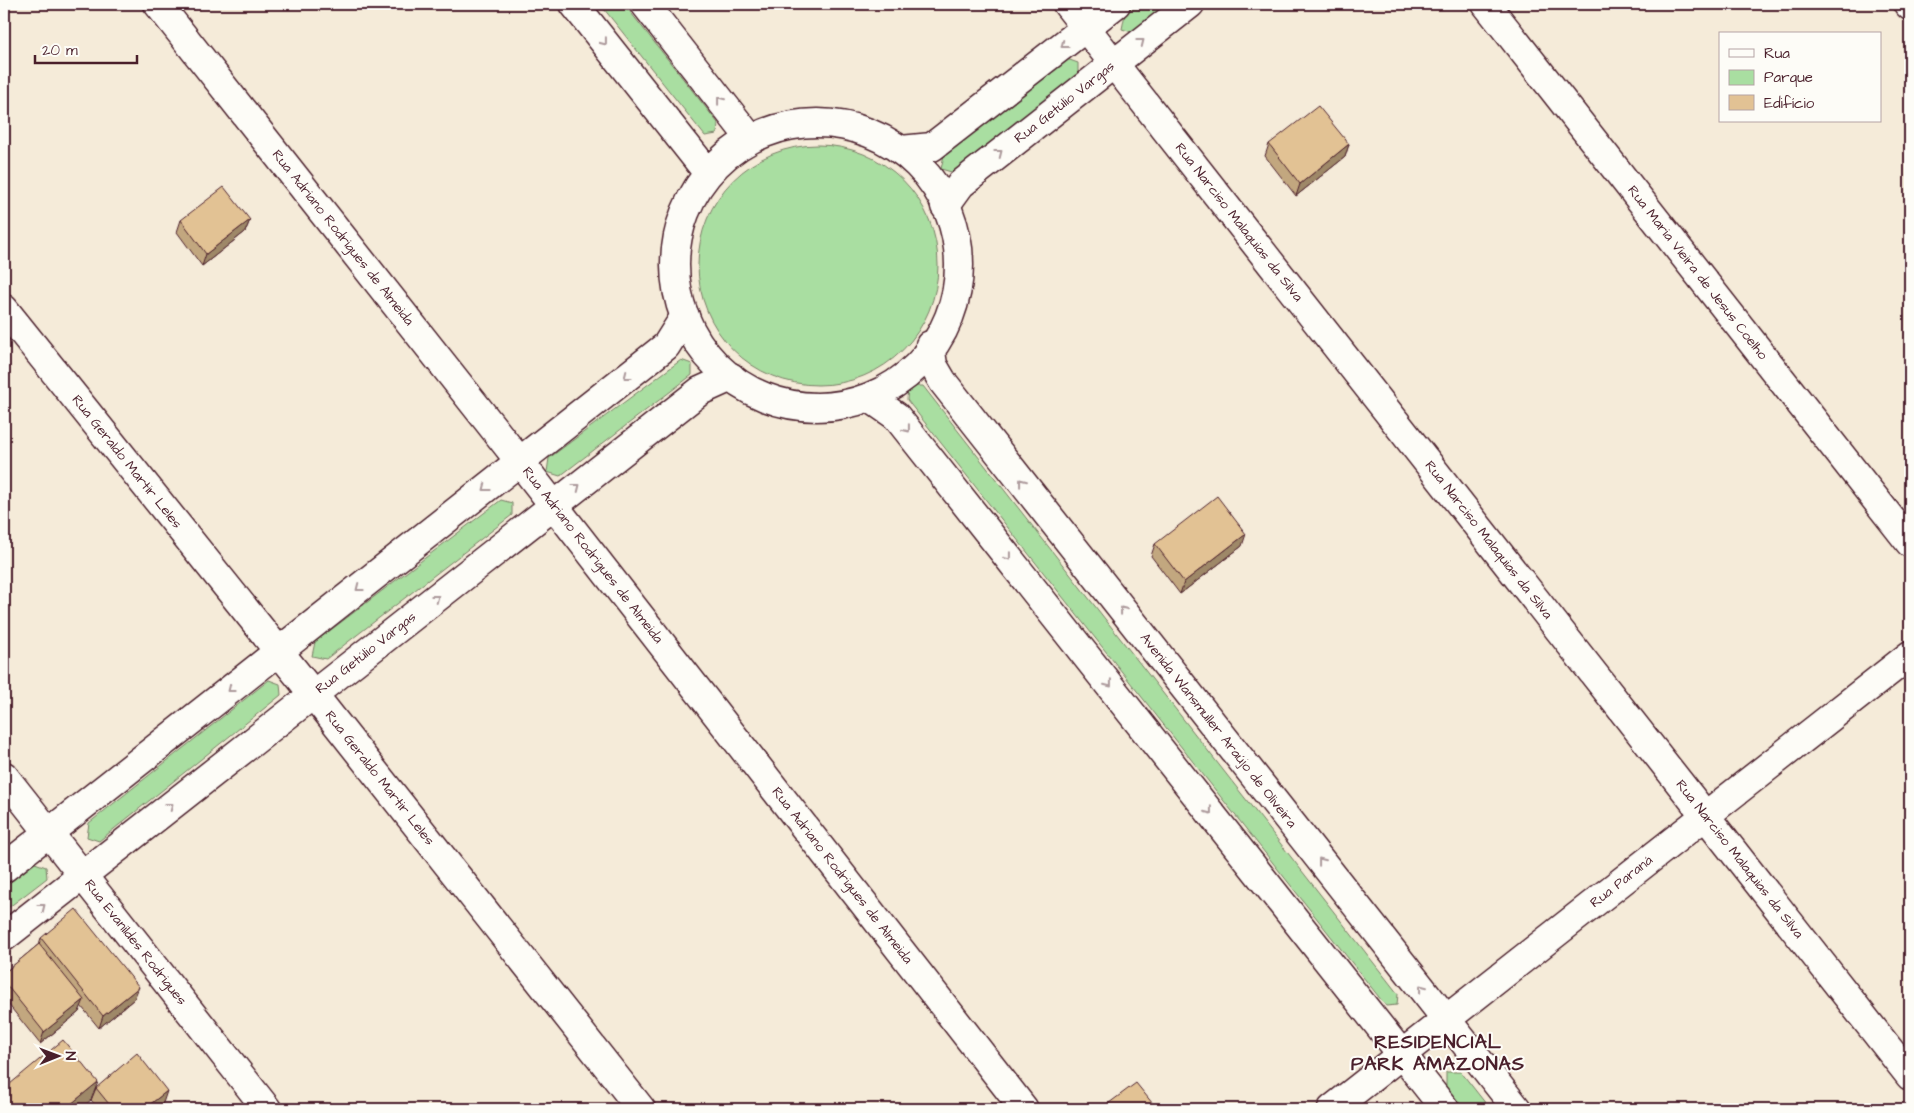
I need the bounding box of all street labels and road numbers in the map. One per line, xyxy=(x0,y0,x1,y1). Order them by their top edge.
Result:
street label: Rua Getúlio Vargas xyxy=(1010,57,1119,148)
street label: Rua Narciso Malaquias da Silva xyxy=(1170,139,1308,306)
street label: Rua Adriano Rodrigues de Almeida xyxy=(267,145,419,330)
street label: Rua Maria Vieira de Jesus Coelho xyxy=(1623,181,1772,364)
street label: Rua Geraldo Martir Leles xyxy=(67,391,187,533)
street label: Rua Narciso Malaquias da Silva xyxy=(1420,457,1557,624)
street label: Rua Adriano Rodrigues de Almeida xyxy=(517,463,668,648)
street label: Rua Getúlio Vargas xyxy=(311,607,420,699)
street label: Avenida Wansmuller Araújo de Oliveira xyxy=(1135,629,1301,832)
street label: Rua Geraldo Martir Leles xyxy=(320,707,439,850)
street label: Rua Narciso Malaquias da Silva xyxy=(1671,776,1808,943)
street label: Rua Adriano Rodrigues de Almeida xyxy=(767,783,917,968)
street label: Rua Paraná xyxy=(1586,851,1657,913)
street label: Rua Evanildes Rodrigues xyxy=(79,875,191,1009)

